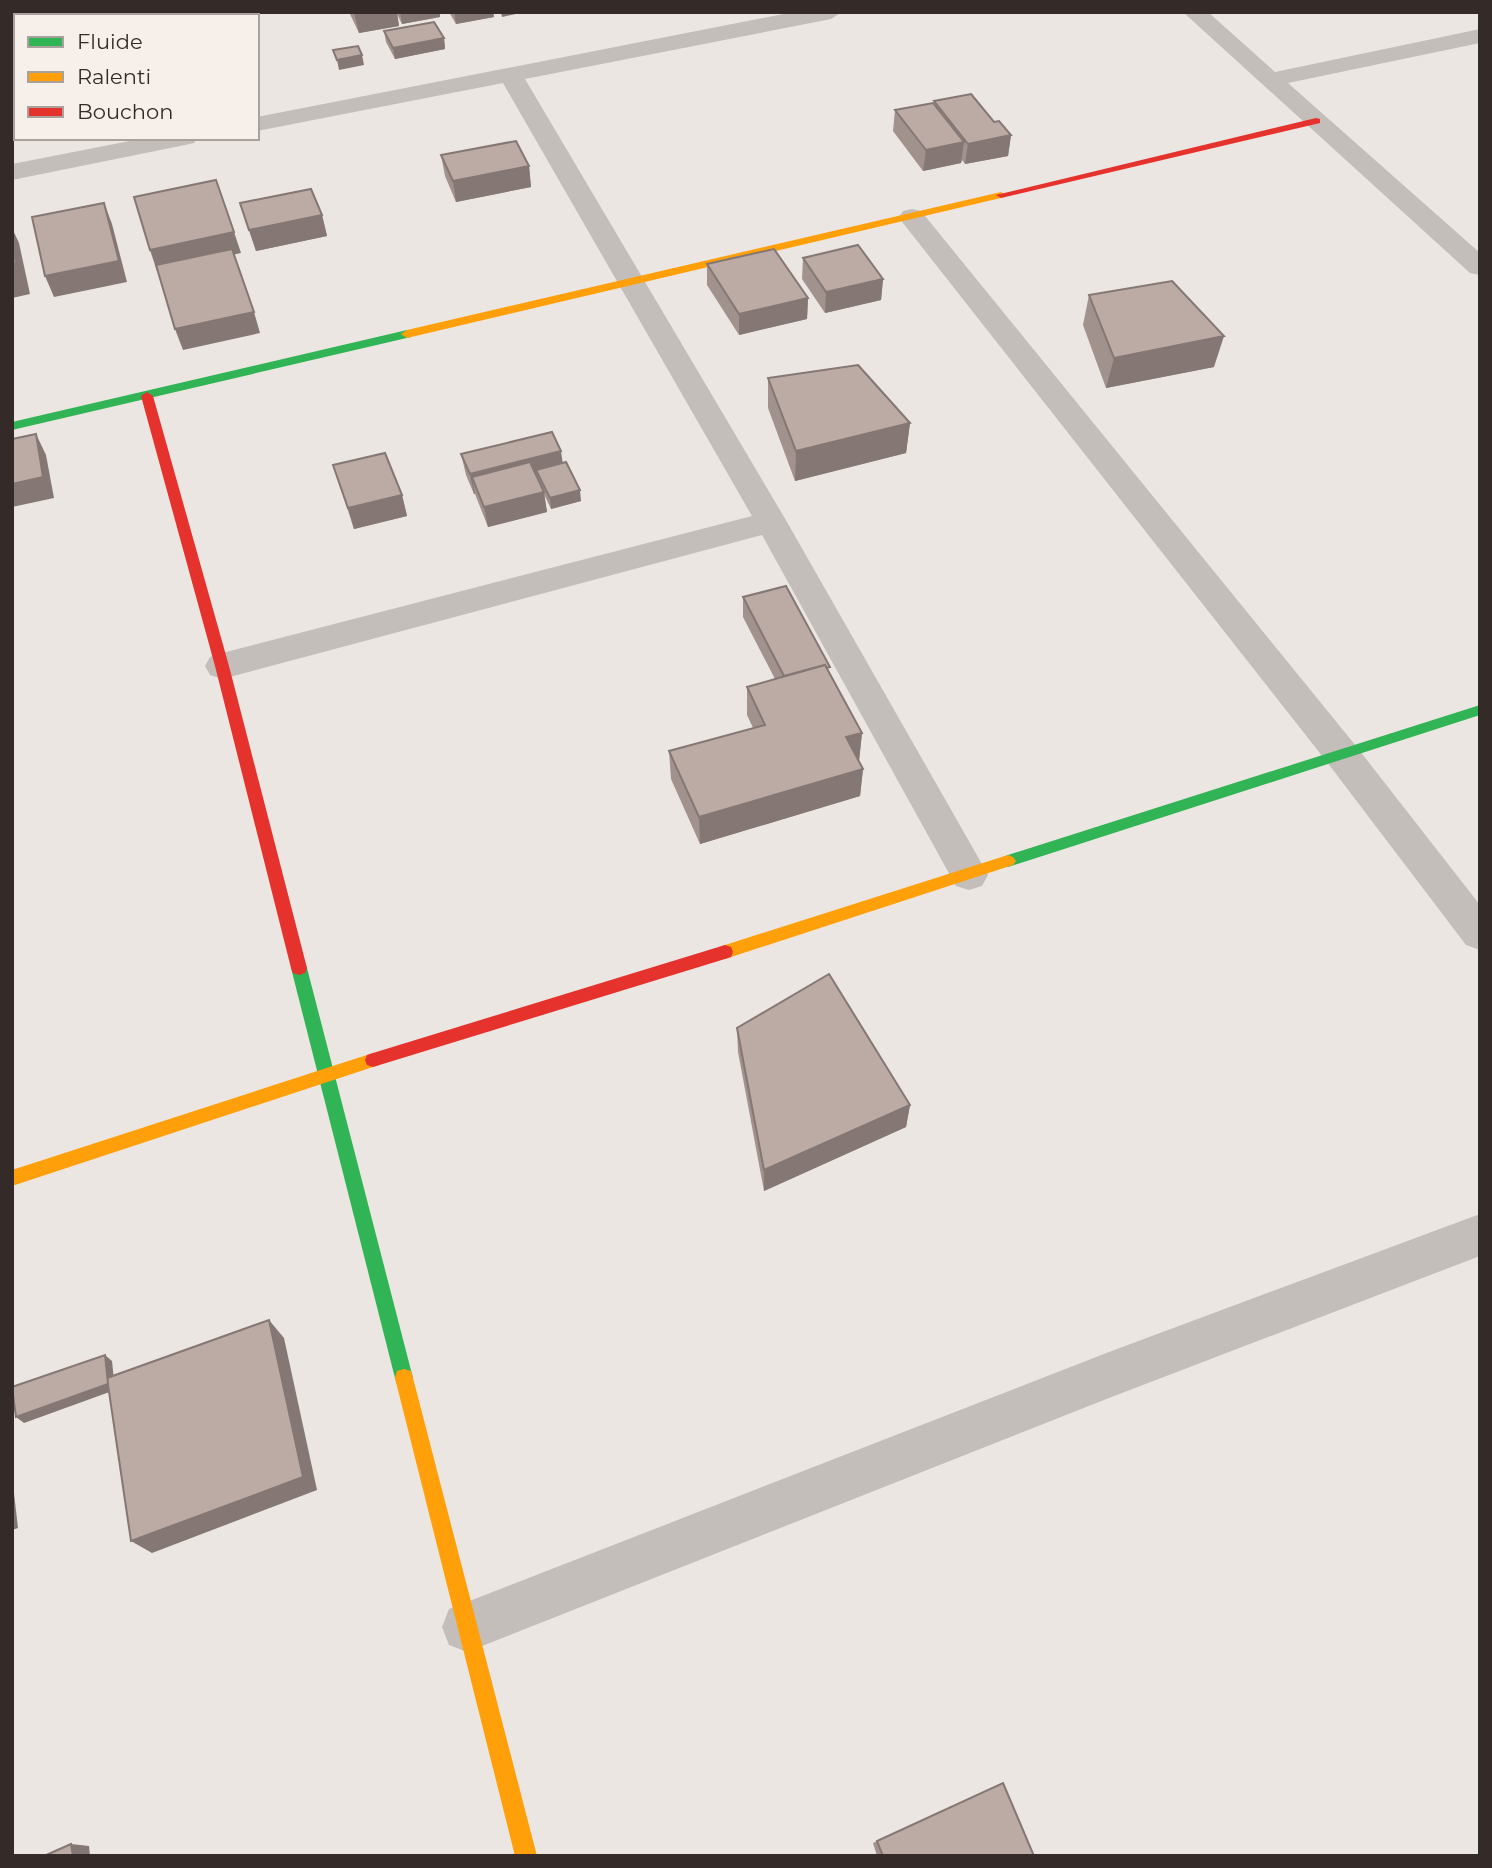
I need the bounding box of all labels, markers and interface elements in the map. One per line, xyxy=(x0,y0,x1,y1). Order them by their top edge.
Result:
legend xyxy=(14,14,259,140)
text: Fluide xyxy=(77,29,143,54)
text: Ralenti xyxy=(77,64,151,89)
text: Bouchon xyxy=(77,99,173,124)

